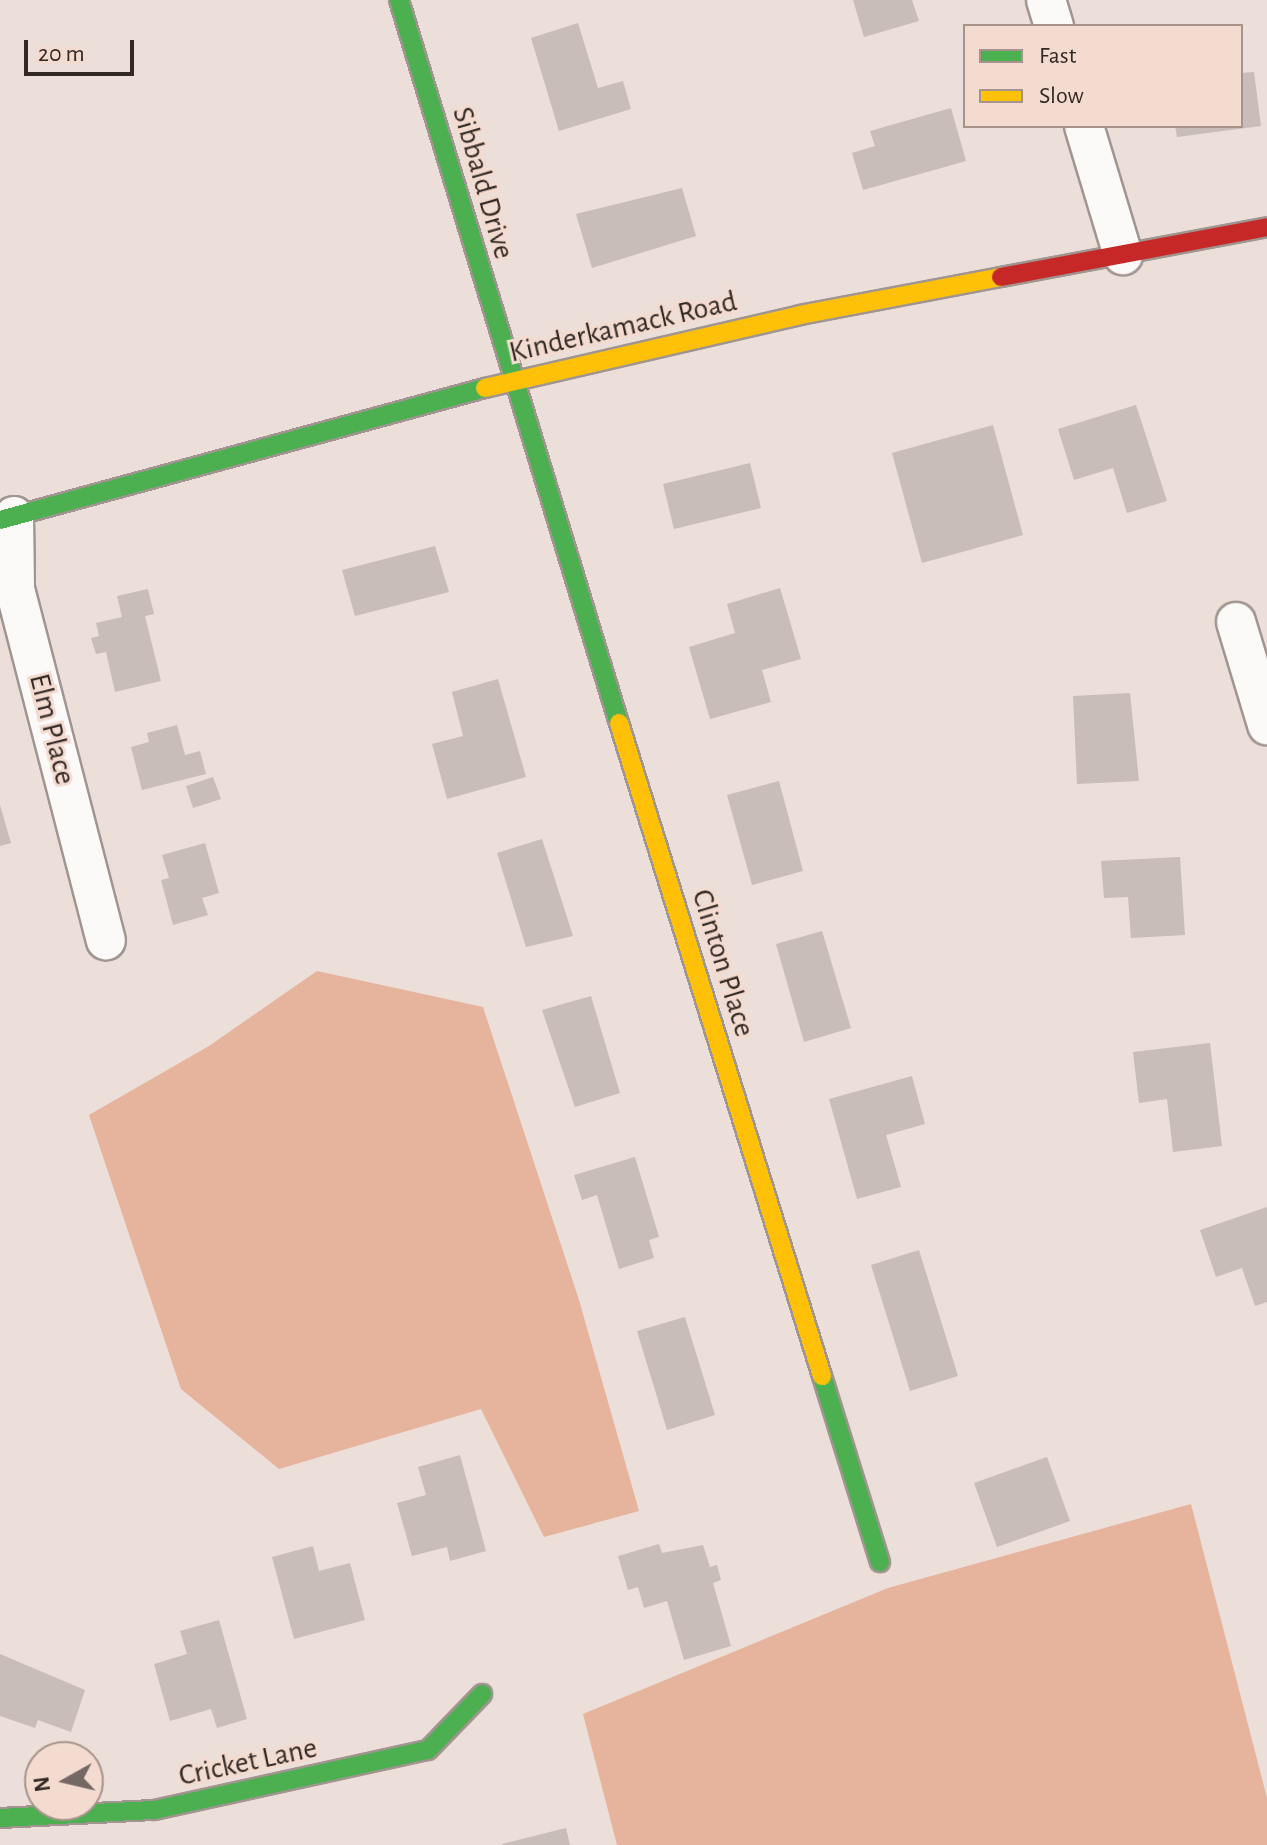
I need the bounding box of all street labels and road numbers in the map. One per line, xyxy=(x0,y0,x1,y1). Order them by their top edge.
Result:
street label: Sibbald Drive xyxy=(444,103,522,263)
street label: Kinderkamack Road xyxy=(506,283,740,371)
street label: Elm Place xyxy=(21,670,83,788)
street label: Clinton Place xyxy=(684,885,762,1041)
street label: Cricket Lane xyxy=(176,1730,320,1794)

